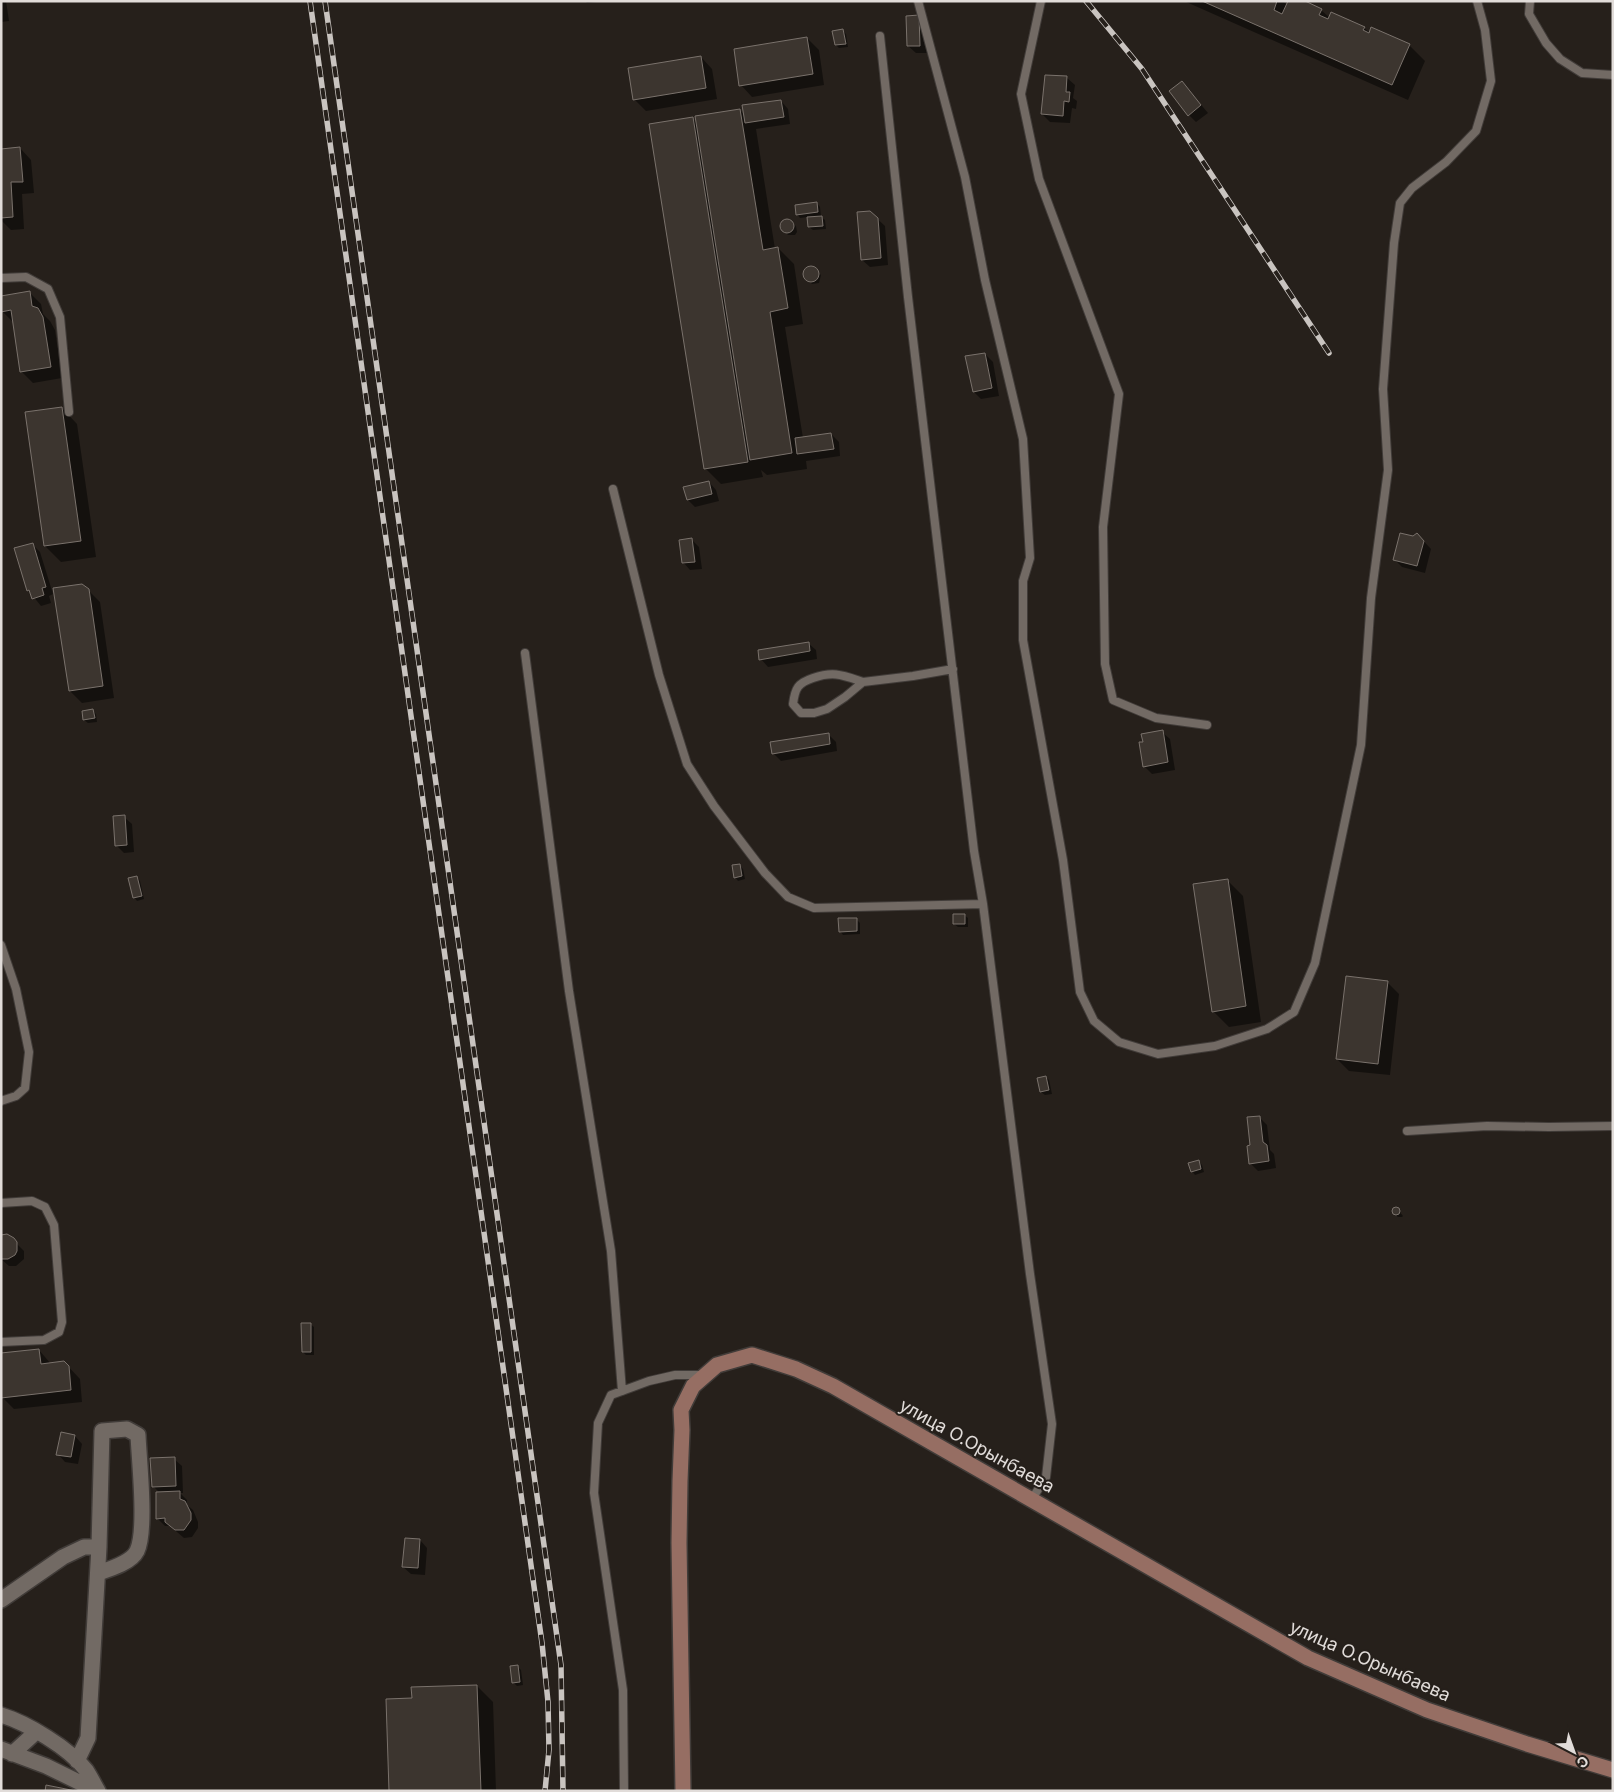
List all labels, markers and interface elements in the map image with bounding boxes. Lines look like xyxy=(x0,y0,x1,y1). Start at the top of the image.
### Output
street label: улица О.Орынбаева xyxy=(896,1394,1058,1497)
street label: улица О.Орынбаева xyxy=(1287,1616,1454,1705)
north arrow xyxy=(1549,1727,1599,1777)
text: С xyxy=(1573,1752,1592,1772)

